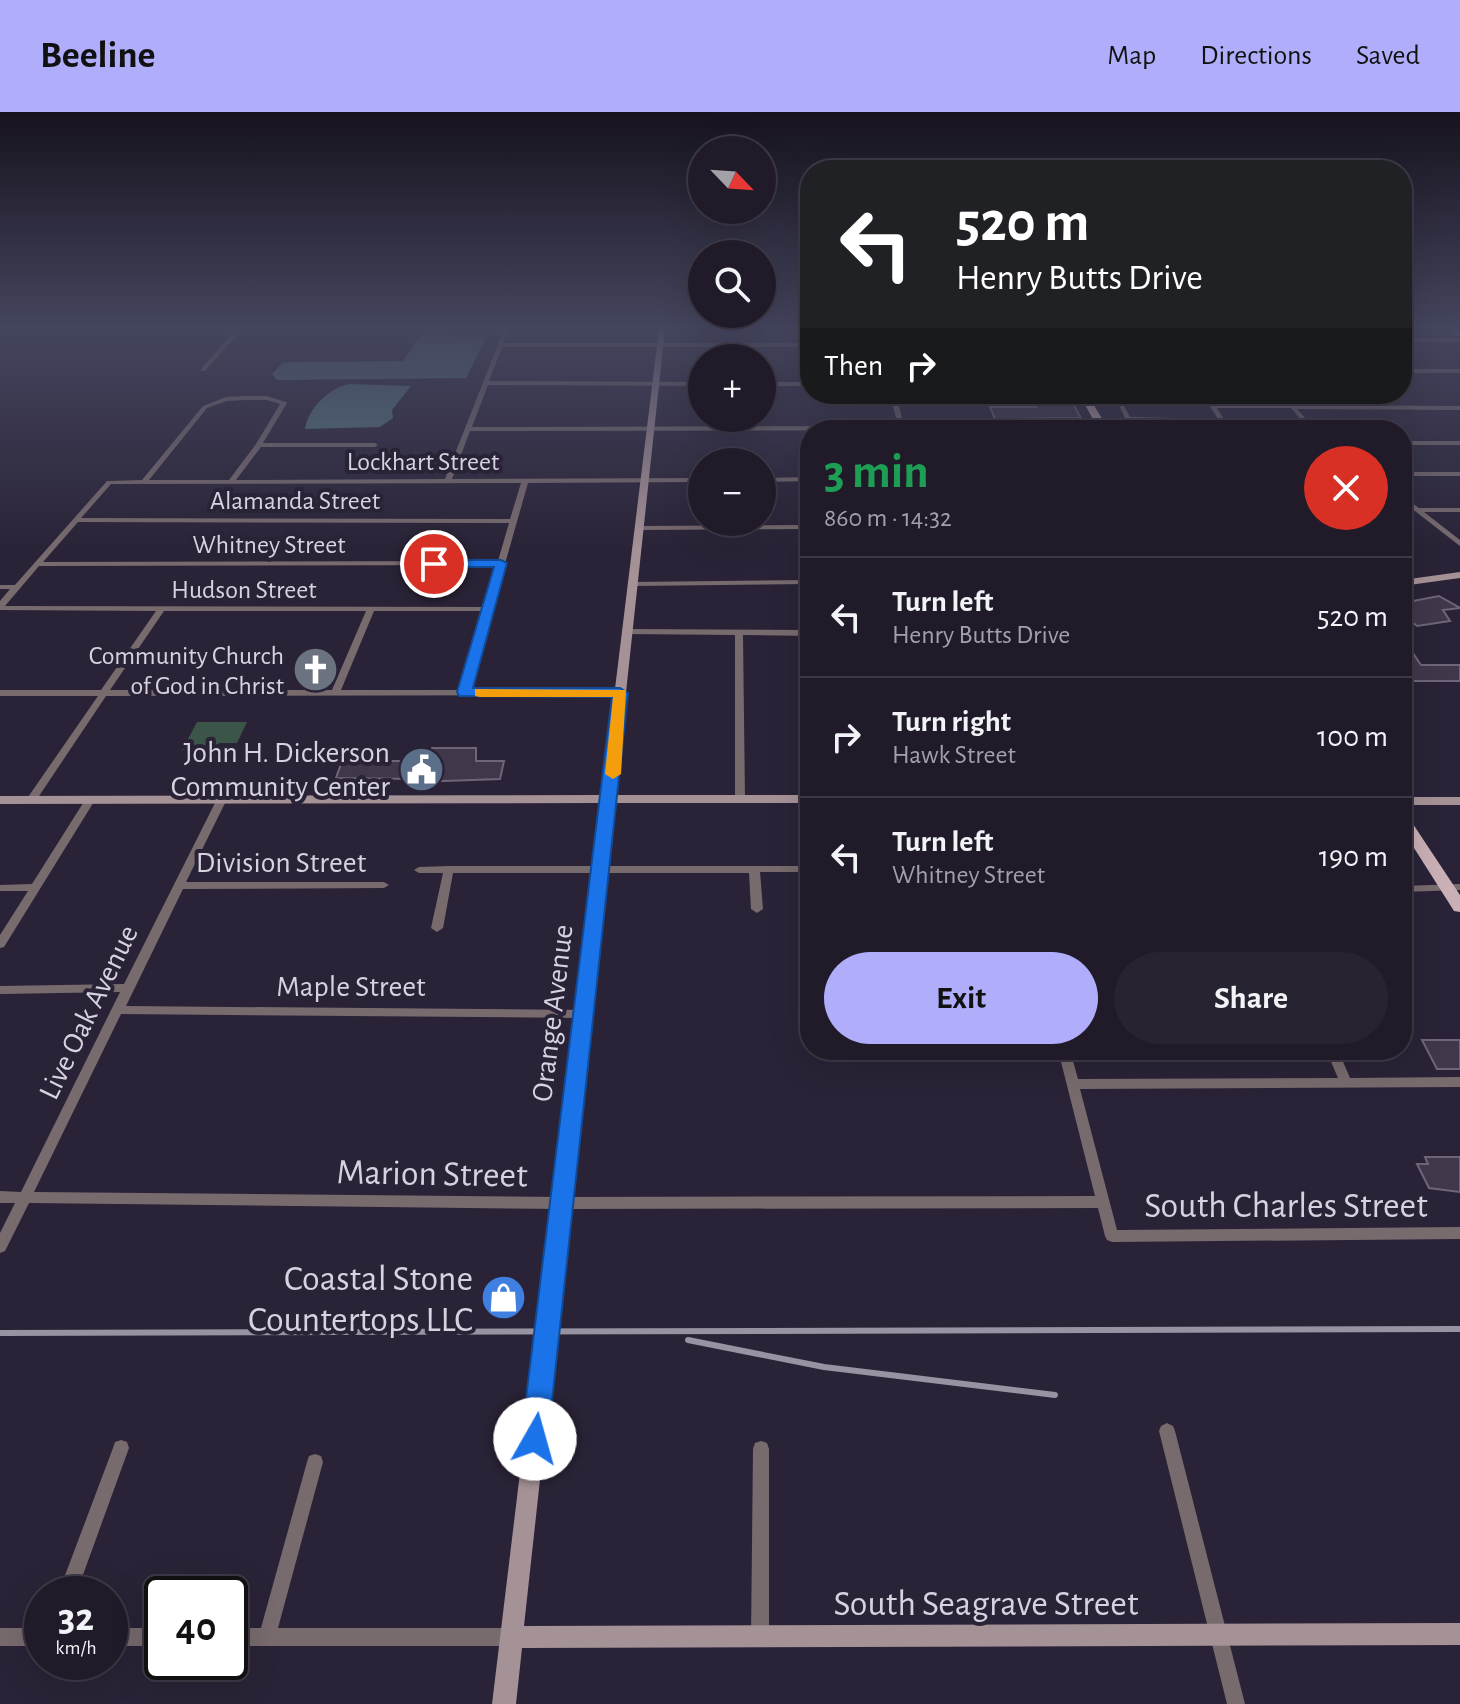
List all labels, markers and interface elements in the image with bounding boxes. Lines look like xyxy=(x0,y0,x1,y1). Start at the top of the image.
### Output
text: Beeline xyxy=(40,37,155,75)
text: Map xyxy=(1107,42,1156,70)
text: Directions xyxy=(1200,42,1312,70)
text: Saved xyxy=(1356,42,1420,70)
north arrow xyxy=(688,136,776,224)
map controls xyxy=(688,136,776,536)
icon: left xyxy=(824,192,928,296)
text: 520 m xyxy=(956,195,1089,251)
button: search xyxy=(688,240,776,328)
text: Henry Butts Drive xyxy=(956,260,1203,296)
button: + xyxy=(688,344,776,432)
icon: right xyxy=(899,344,943,388)
text: Then xyxy=(824,351,883,381)
button: close xyxy=(1304,446,1388,530)
button: − xyxy=(688,448,776,536)
street label: Lockhart Street xyxy=(347,449,499,475)
text: 3 min xyxy=(824,449,929,497)
street label: Alamanda Street xyxy=(210,488,380,514)
text: 860 m · 14:32 xyxy=(824,505,952,531)
pin xyxy=(400,530,468,598)
street label: Whitney Street xyxy=(192,532,346,558)
icon: arrive xyxy=(412,542,456,586)
street label: Hudson Street xyxy=(171,577,317,603)
text: Turn left xyxy=(892,587,993,617)
icon: left xyxy=(824,595,868,639)
text: 520 m xyxy=(1317,602,1388,632)
text: Henry Butts Drive xyxy=(892,622,1070,648)
place label: Community Church of God in Christ xyxy=(89,643,284,699)
church icon: Community Church of God in Christ xyxy=(291,646,339,694)
text: Turn right xyxy=(892,707,1011,737)
icon: right xyxy=(824,715,868,759)
text: 100 m xyxy=(1317,722,1388,752)
place label: John H. Dickerson Community Center xyxy=(171,738,390,802)
text: Hawk Street xyxy=(892,742,1016,768)
public building icon: John H. Dickerson Community Center xyxy=(397,745,445,793)
text: Turn left xyxy=(892,827,993,857)
icon: left xyxy=(824,835,868,879)
text: 190 m xyxy=(1319,842,1388,872)
street label: Division Street xyxy=(196,848,367,878)
text: Whitney Street xyxy=(892,862,1045,888)
street label: Live Oak Avenue xyxy=(34,921,144,1104)
street label: Orange Avenue xyxy=(527,923,579,1103)
button: Exit xyxy=(824,952,1098,1044)
button: Share xyxy=(1114,952,1388,1044)
street label: Maple Street xyxy=(276,972,426,1002)
street label: Marion Street xyxy=(336,1154,528,1194)
street label: South Charles Street xyxy=(1144,1188,1428,1224)
place label: Coastal Stone Countertops LLC xyxy=(248,1261,473,1338)
shop icon: Coastal Stone Countertops LLC xyxy=(480,1274,528,1322)
position arrow xyxy=(493,1397,577,1481)
speed limit sign: 40 xyxy=(144,1576,248,1680)
street label: South Seagrave Street xyxy=(834,1586,1139,1622)
text: 32 xyxy=(58,1598,94,1638)
text: km/h xyxy=(55,1638,97,1658)

